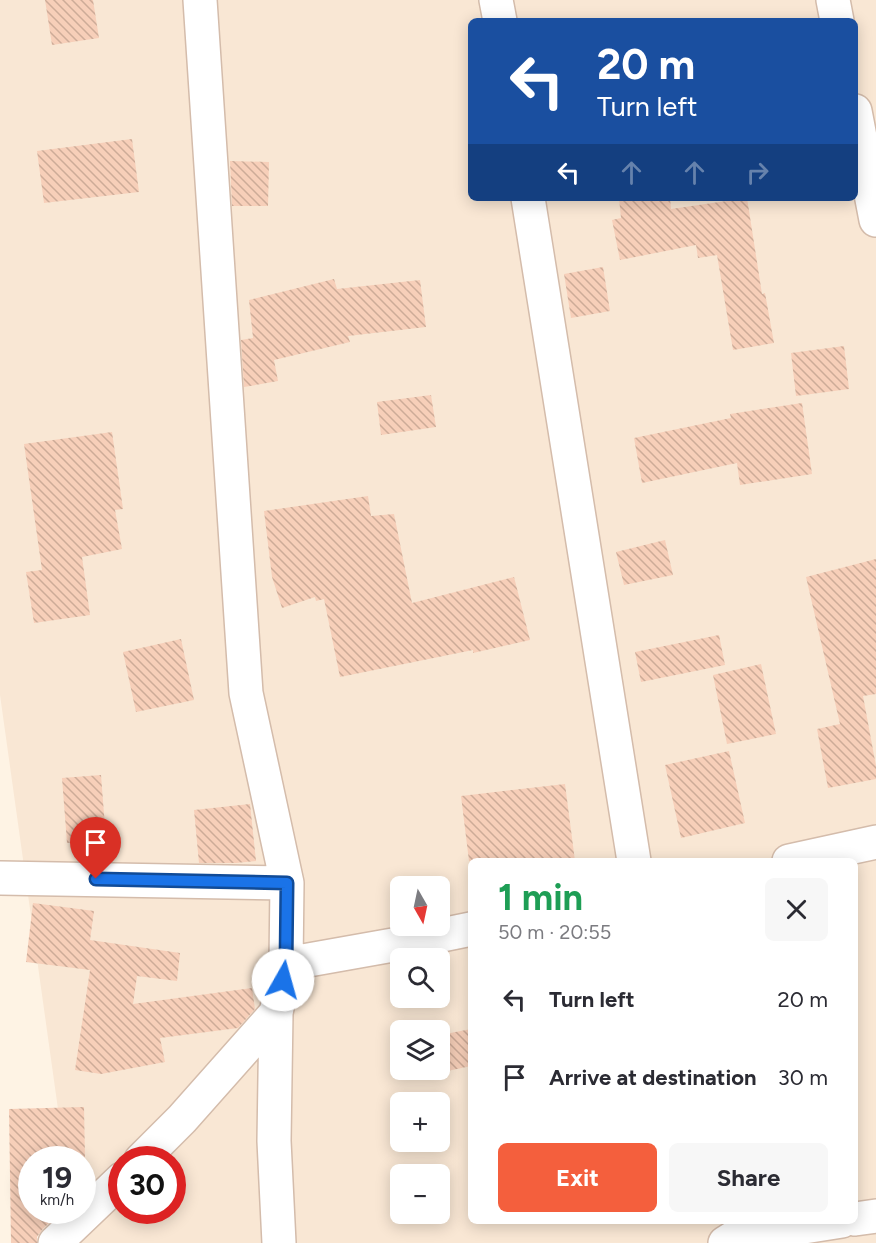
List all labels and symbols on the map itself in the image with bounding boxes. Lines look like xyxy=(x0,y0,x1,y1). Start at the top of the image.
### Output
pin xyxy=(70,817,121,879)
north arrow xyxy=(390,876,450,936)
position arrow xyxy=(251,948,315,1012)
speed limit sign: 30 xyxy=(108,1146,186,1224)

